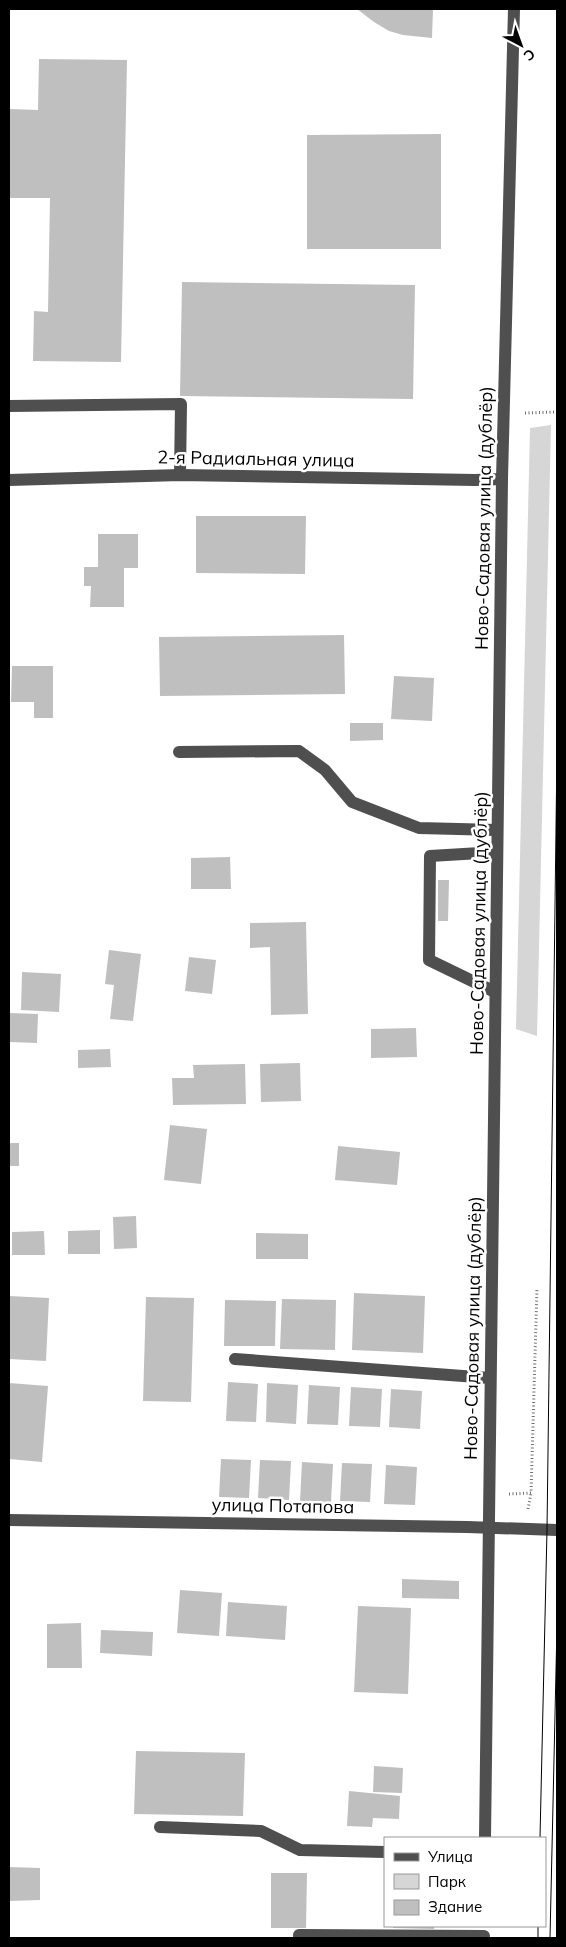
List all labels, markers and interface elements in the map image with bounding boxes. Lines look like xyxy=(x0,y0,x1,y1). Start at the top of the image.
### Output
north arrow xyxy=(496,20,546,70)
text: С xyxy=(520,45,539,65)
street label: Ново-Садовая улица (дублёр) xyxy=(470,386,497,650)
street label: 2-я Радиальная улица xyxy=(157,445,355,472)
street label: Ново-Садовая улица (дублёр) xyxy=(465,791,492,1055)
street label: Ново-Садовая улица (дублёр) xyxy=(459,1196,486,1460)
street label: улица Потапова xyxy=(211,1493,355,1518)
legend xyxy=(384,1837,546,1927)
text: Улица xyxy=(427,1847,473,1866)
text: Парк xyxy=(428,1872,467,1891)
text: Здание xyxy=(428,1897,482,1916)

